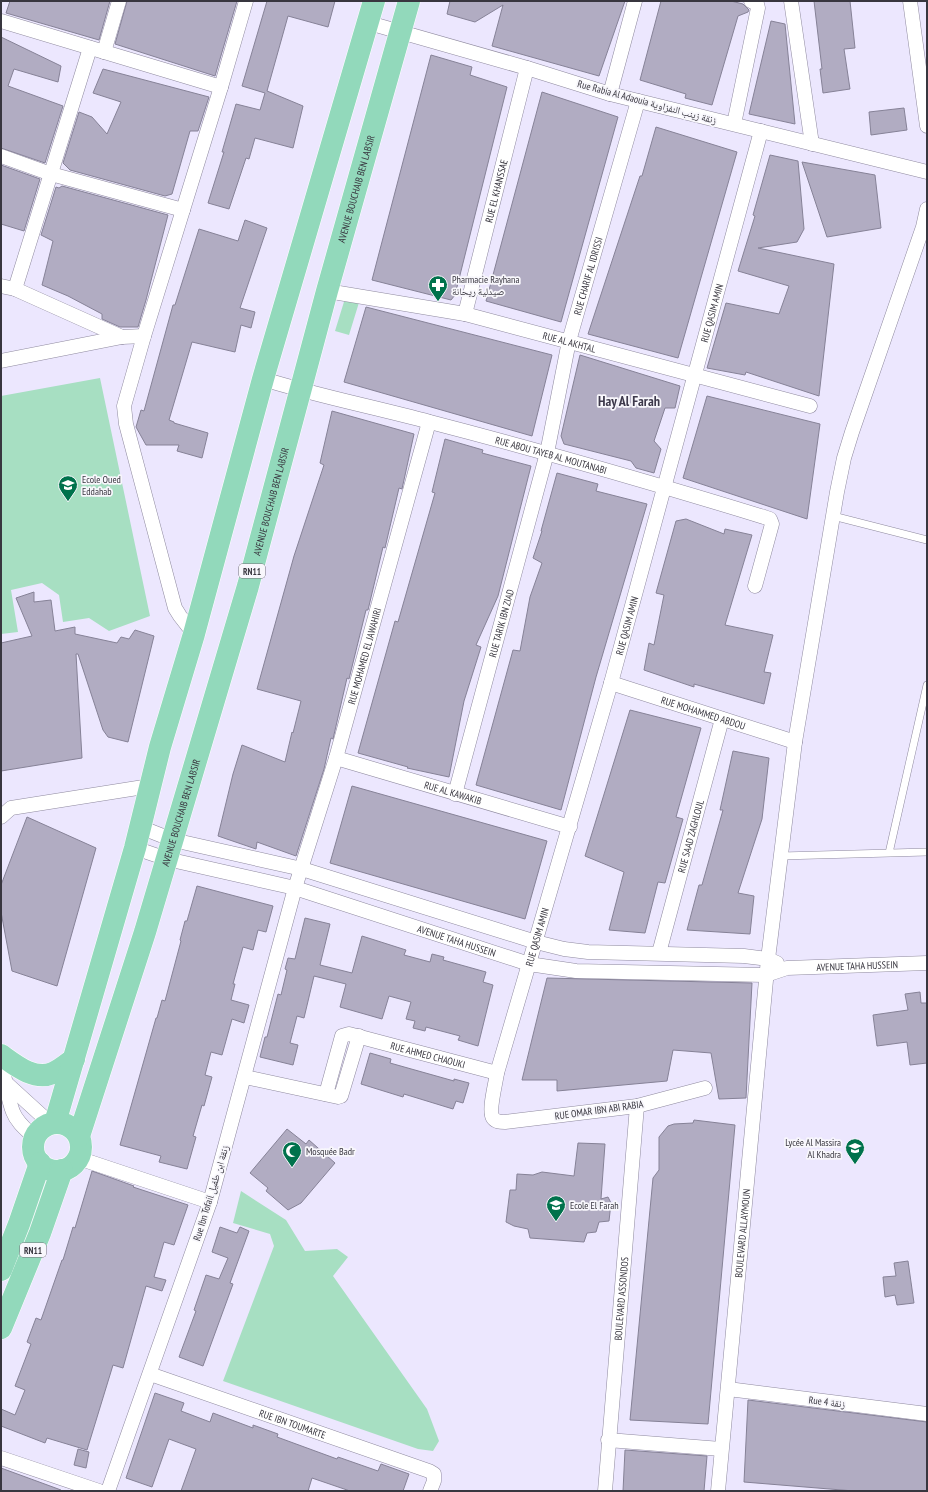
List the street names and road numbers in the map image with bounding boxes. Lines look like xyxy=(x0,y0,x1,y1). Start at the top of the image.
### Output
street label: Rue Rabia Al Adaouia زنقة زينب النفزاوية xyxy=(576,77,718,127)
street label: AVENUE BOUCHAIB BEN LABSIR xyxy=(334,133,377,244)
street label: RUE EL KHANSSAE xyxy=(482,158,510,224)
street label: RUE CHARIF AL IDRISSI xyxy=(570,235,605,317)
street label: RUE QASIM AMIN xyxy=(697,282,726,344)
street label: RUE AL AKHTAL xyxy=(541,329,598,355)
street label: RUE ABOU TAYEB AL MOUTANABI xyxy=(494,433,609,477)
street label: AVENUE BOUCHAIB BEN LABSIR xyxy=(250,446,291,557)
road number: RN11 xyxy=(239,564,265,578)
street label: RUE TARIK IBN ZIAD xyxy=(486,588,516,659)
street label: RUE QASIM AMIN xyxy=(612,595,641,656)
street label: RUE MOHAMED EL JAWAHIRI xyxy=(345,606,384,706)
street label: RUE MOHAMMED ABDOU xyxy=(659,693,747,732)
street label: AVENUE BOUCHAIB BEN LABSIR xyxy=(158,757,203,868)
street label: RUE AL KAWAKIB xyxy=(423,778,484,807)
street label: RUE SAAD ZAGHLOUL xyxy=(674,797,707,874)
street label: RUE QASIM AMIN xyxy=(522,906,551,968)
street label: AVENUE TAHA HUSSEIN xyxy=(416,922,498,959)
street label: AVENUE TAHA HUSSEIN xyxy=(816,958,898,973)
street label: RUE AHMED CHAOUKI xyxy=(389,1039,467,1071)
street label: RUE OMAR IBN ABI RABIA xyxy=(554,1097,644,1123)
street label: Rue Ibn Tofail زنقة ابن طفيل xyxy=(190,1143,232,1242)
street label: BOULEVARD ALLAYMOUN xyxy=(732,1188,753,1278)
road number: RN11 xyxy=(20,1243,46,1257)
street label: BOULEVARD ASSONDOS xyxy=(611,1256,631,1341)
street label: Rue 4 زنقة xyxy=(808,1393,846,1411)
street label: RUE IBN TOUMARTE xyxy=(258,1406,328,1441)

